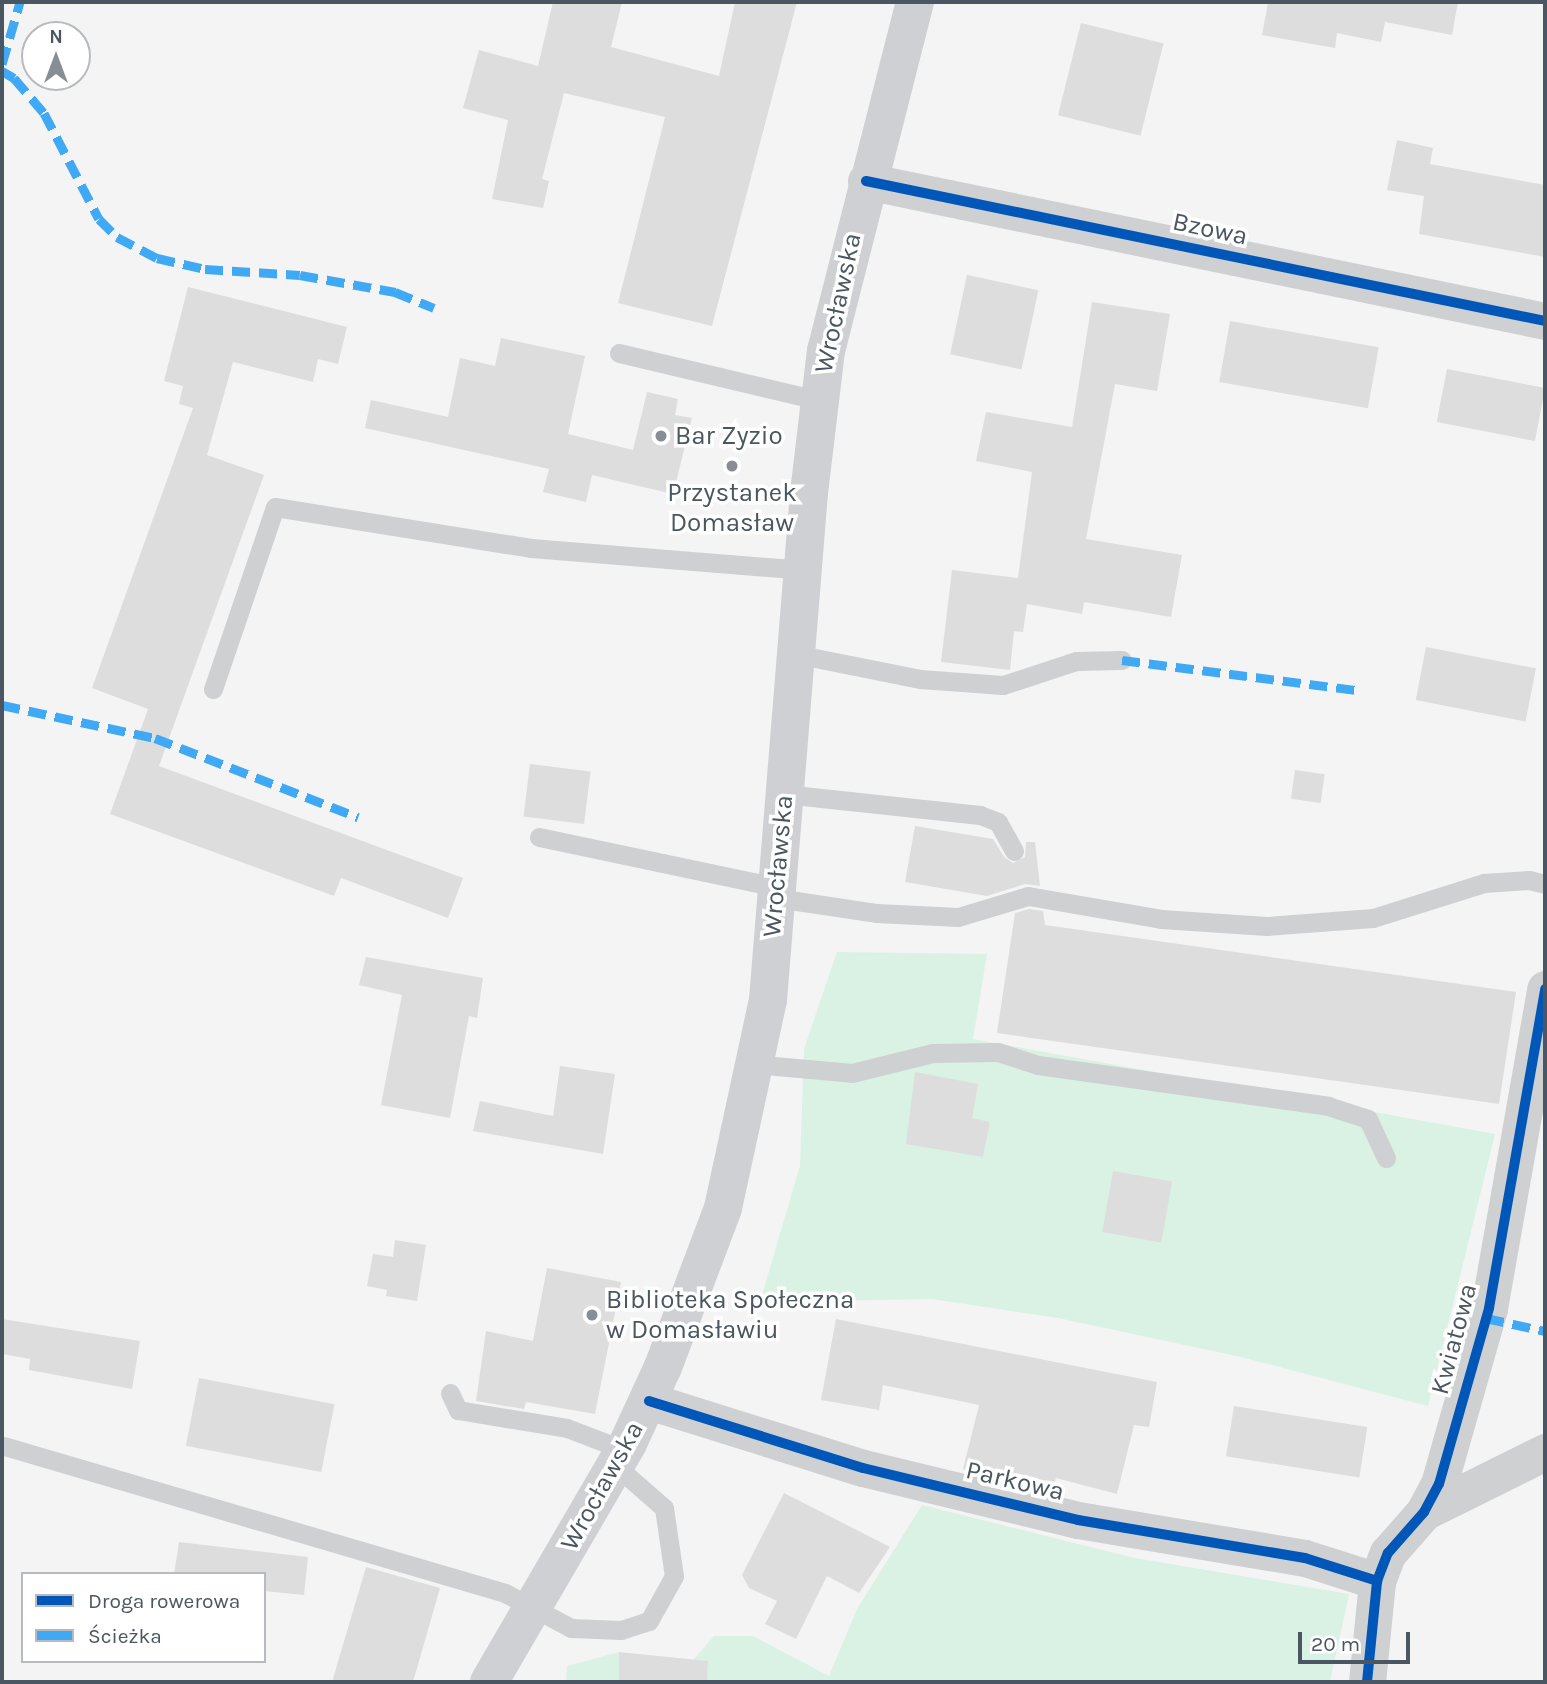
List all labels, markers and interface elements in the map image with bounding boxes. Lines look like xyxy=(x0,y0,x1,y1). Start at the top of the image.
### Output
north arrow xyxy=(21,21,91,91)
text: N xyxy=(49,26,63,48)
street label: Bzowa xyxy=(1170,206,1250,252)
street label: Wrocławska xyxy=(808,230,868,376)
place label: Bar Zyzio xyxy=(675,420,783,452)
marker: Bar Zyzio xyxy=(653,428,669,444)
marker: Przystanek Domasław xyxy=(724,458,740,474)
place label: Przystanek Domasław xyxy=(667,477,797,538)
street label: Wrocławska xyxy=(756,794,800,938)
street label: Kwiatowa xyxy=(1424,1280,1484,1398)
place label: Biblioteka Społeczna w Domasławiu xyxy=(606,1284,854,1346)
marker: Biblioteka Społeczna w Domasławiu xyxy=(584,1307,600,1323)
street label: Wrocławska xyxy=(554,1416,650,1556)
street label: Parkowa xyxy=(963,1455,1067,1507)
legend xyxy=(21,1572,266,1663)
text: Droga rowerowa xyxy=(88,1589,240,1613)
scale bar xyxy=(1302,1618,1414,1662)
text: Ścieżka xyxy=(88,1624,162,1648)
text: 20 m xyxy=(1311,1632,1360,1656)

